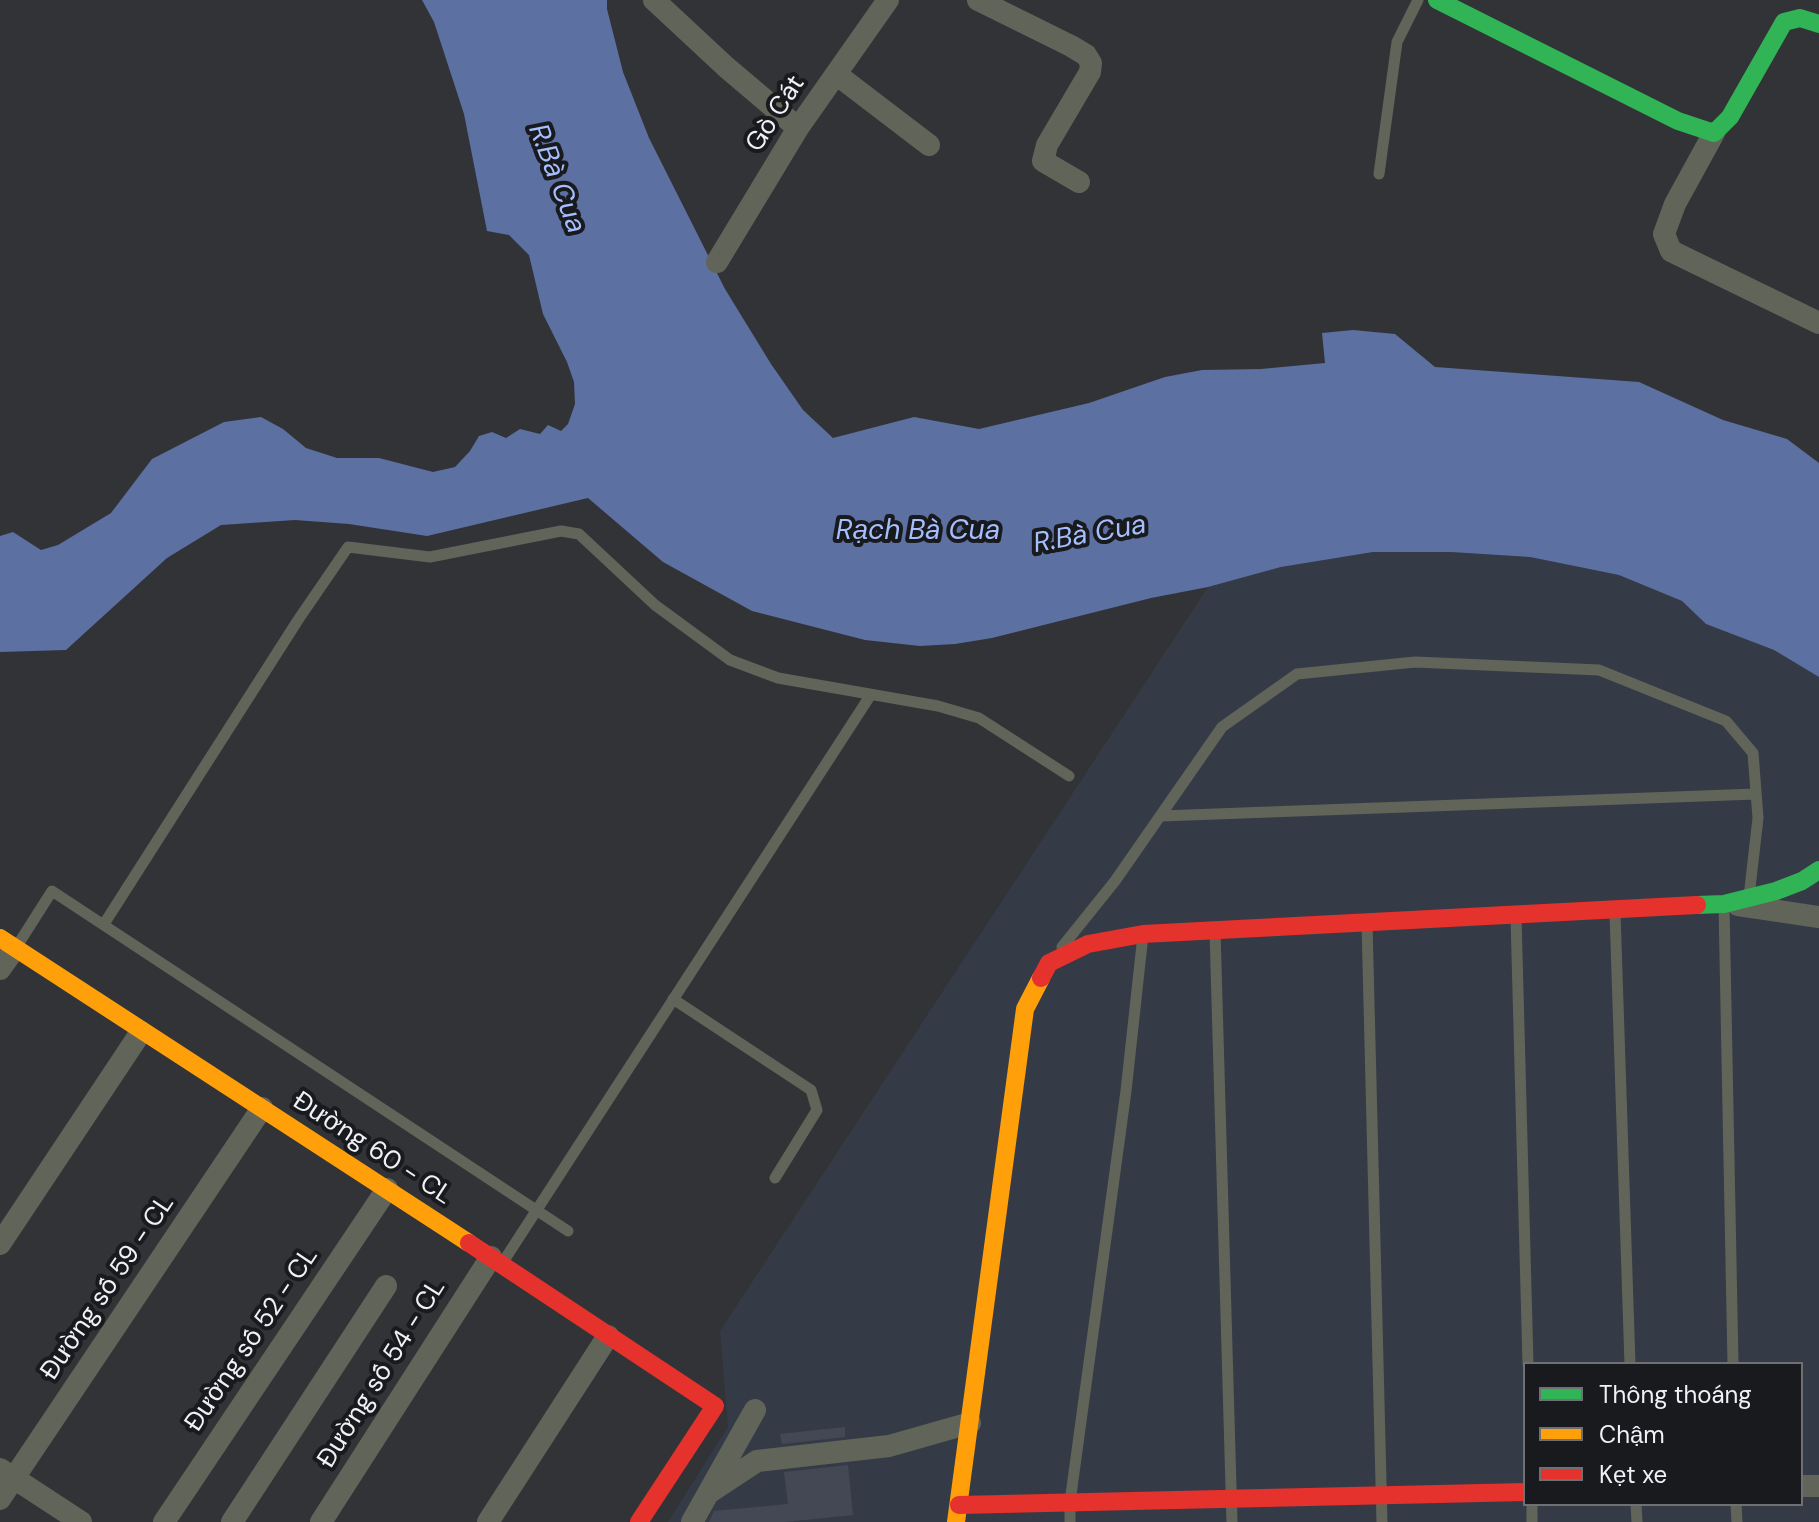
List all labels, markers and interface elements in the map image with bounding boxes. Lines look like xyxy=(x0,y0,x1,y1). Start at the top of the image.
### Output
street label: Gò Cát xyxy=(740,70,812,158)
water label: R.Bà Cua xyxy=(520,120,592,238)
water label: R.Bà Cua xyxy=(1031,509,1149,561)
water label: Rạch Bà Cua xyxy=(836,515,1000,549)
street label: Đường 60 - CL xyxy=(287,1086,457,1212)
street label: Đường số 59 - CL xyxy=(35,1190,181,1386)
street label: Đường số 52 - CL xyxy=(179,1242,325,1438)
street label: Đường số 54 - CL xyxy=(311,1274,453,1474)
legend xyxy=(1523,1362,1803,1506)
text: Thông thoáng xyxy=(1599,1379,1752,1410)
text: Chậm xyxy=(1599,1419,1665,1450)
text: Kẹt xe xyxy=(1599,1459,1667,1490)

